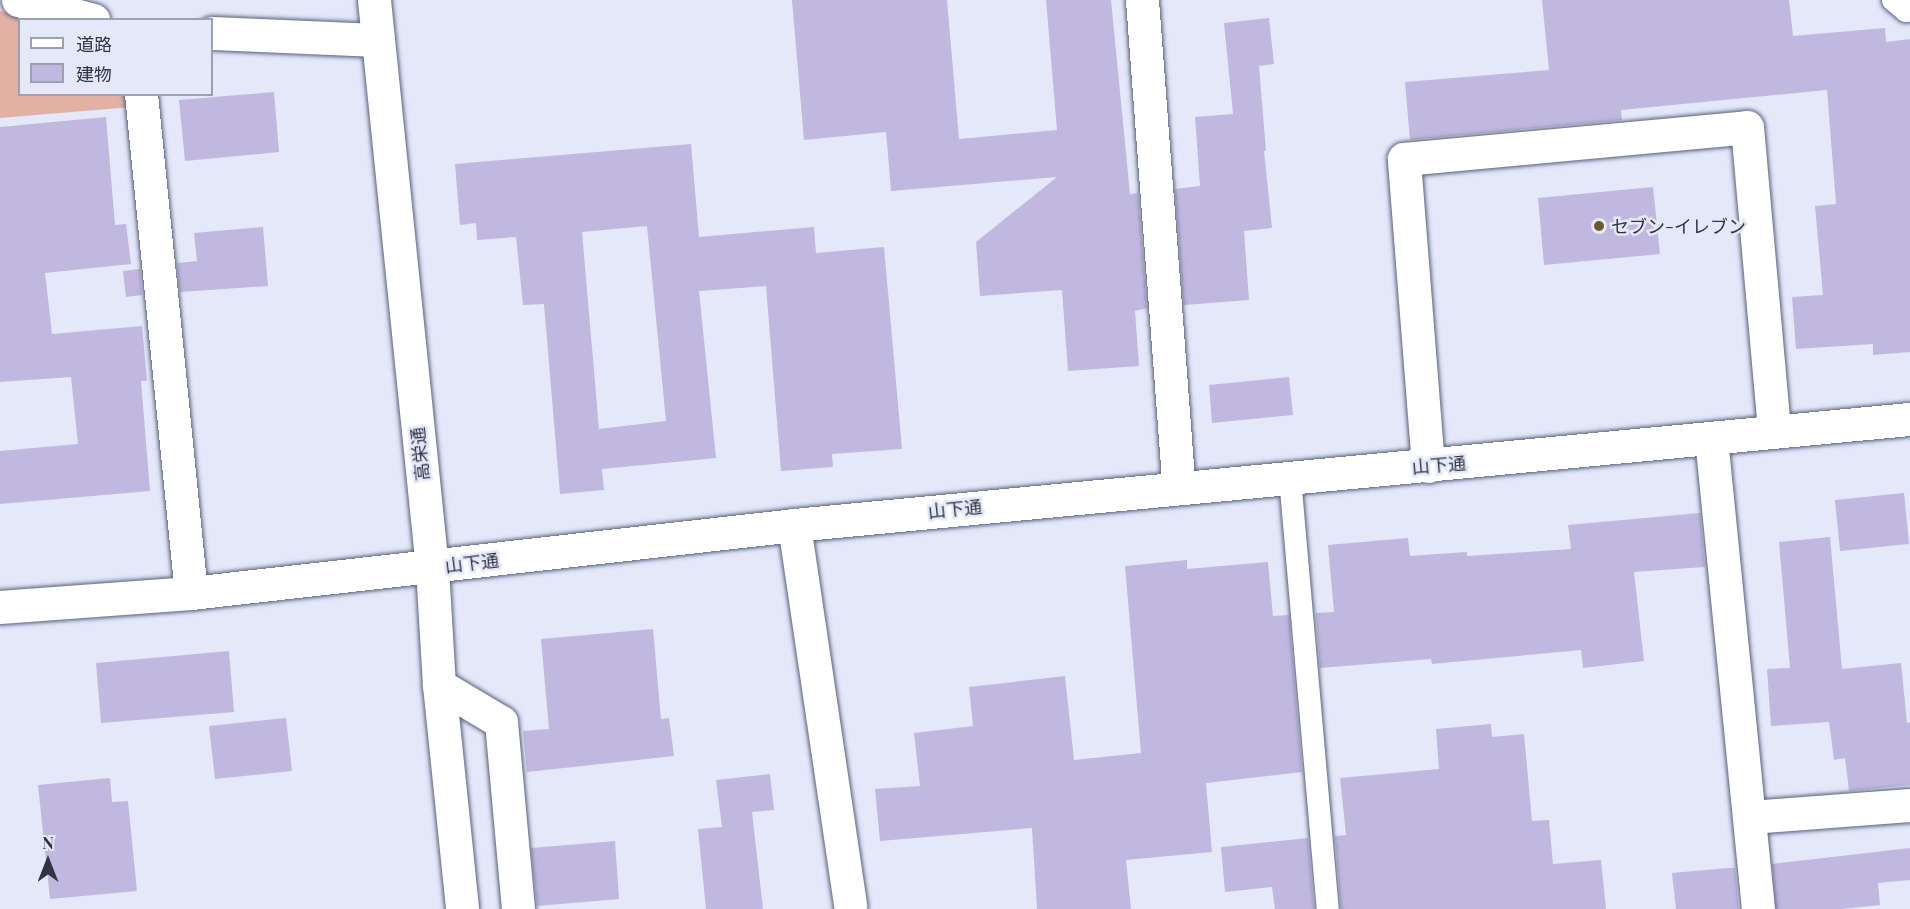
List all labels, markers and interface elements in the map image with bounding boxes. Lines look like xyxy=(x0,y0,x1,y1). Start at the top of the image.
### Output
legend xyxy=(18,18,213,96)
text: 道路 xyxy=(76,32,112,56)
text: 建物 xyxy=(76,62,112,86)
place label: セブン-イレブン xyxy=(1611,215,1746,237)
marker: セブン-イレブン xyxy=(1592,219,1606,233)
street label: 高栄通 xyxy=(406,426,434,482)
street label: 山下通 xyxy=(1411,452,1467,478)
street label: 山下通 xyxy=(927,495,983,523)
street label: 山下通 xyxy=(444,549,500,577)
north arrow xyxy=(18,831,78,891)
text: N xyxy=(42,832,54,853)

